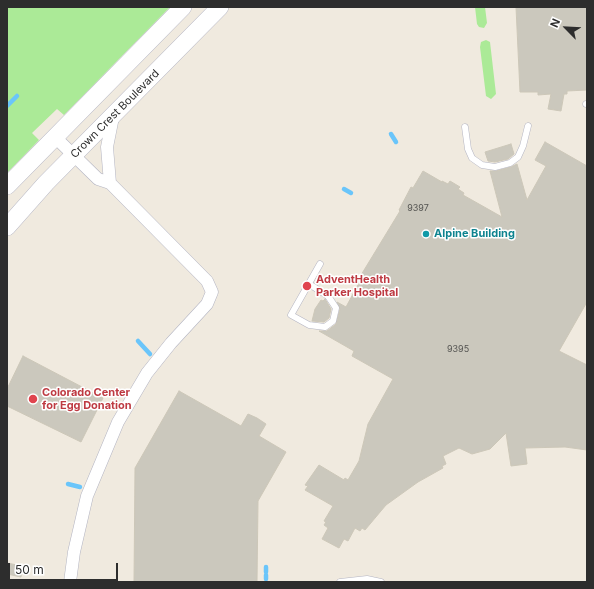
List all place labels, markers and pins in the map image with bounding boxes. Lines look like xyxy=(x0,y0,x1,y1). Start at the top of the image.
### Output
place label: Alpine Building xyxy=(434,227,515,241)
marker: Alpine Building xyxy=(421,229,431,239)
place label: AdventHealth Parker Hospital xyxy=(316,273,398,299)
marker: AdventHealth Parker Hospital xyxy=(301,280,313,292)
place label: Colorado Center for Egg Donation xyxy=(42,386,132,412)
marker: Colorado Center for Egg Donation xyxy=(27,393,39,405)

